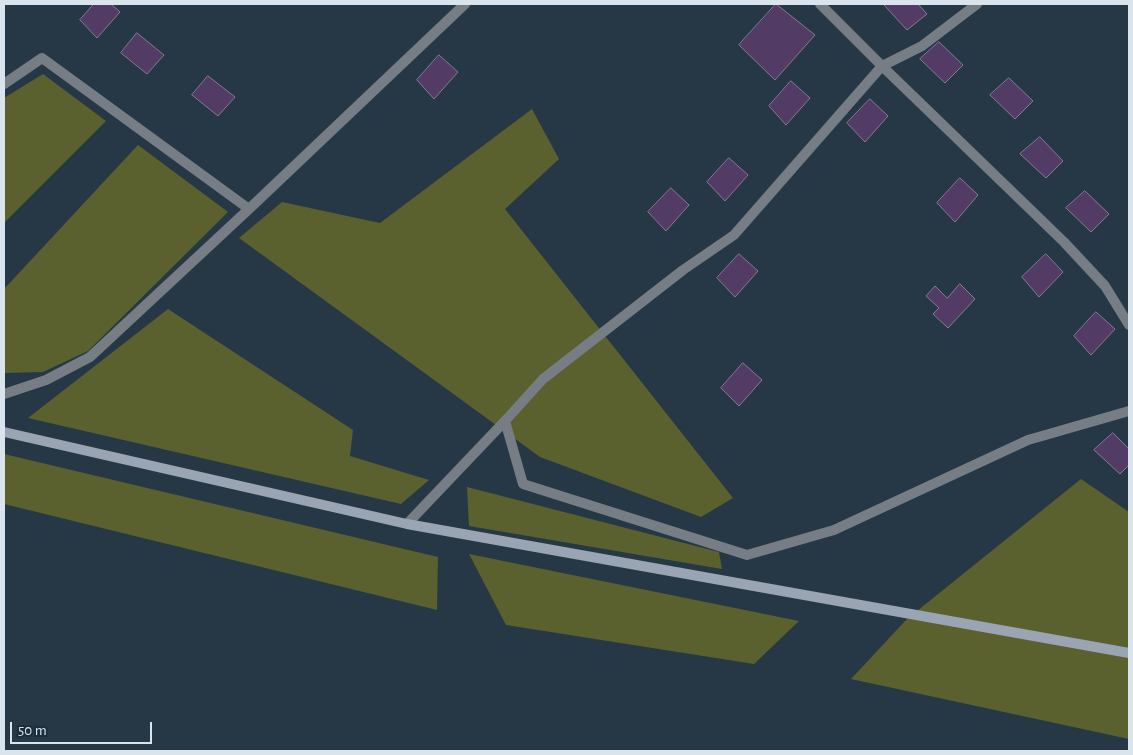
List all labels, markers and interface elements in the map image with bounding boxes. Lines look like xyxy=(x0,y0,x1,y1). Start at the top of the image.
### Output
scale bar xyxy=(12,712,155,744)
text: 50 m xyxy=(18,723,47,738)

